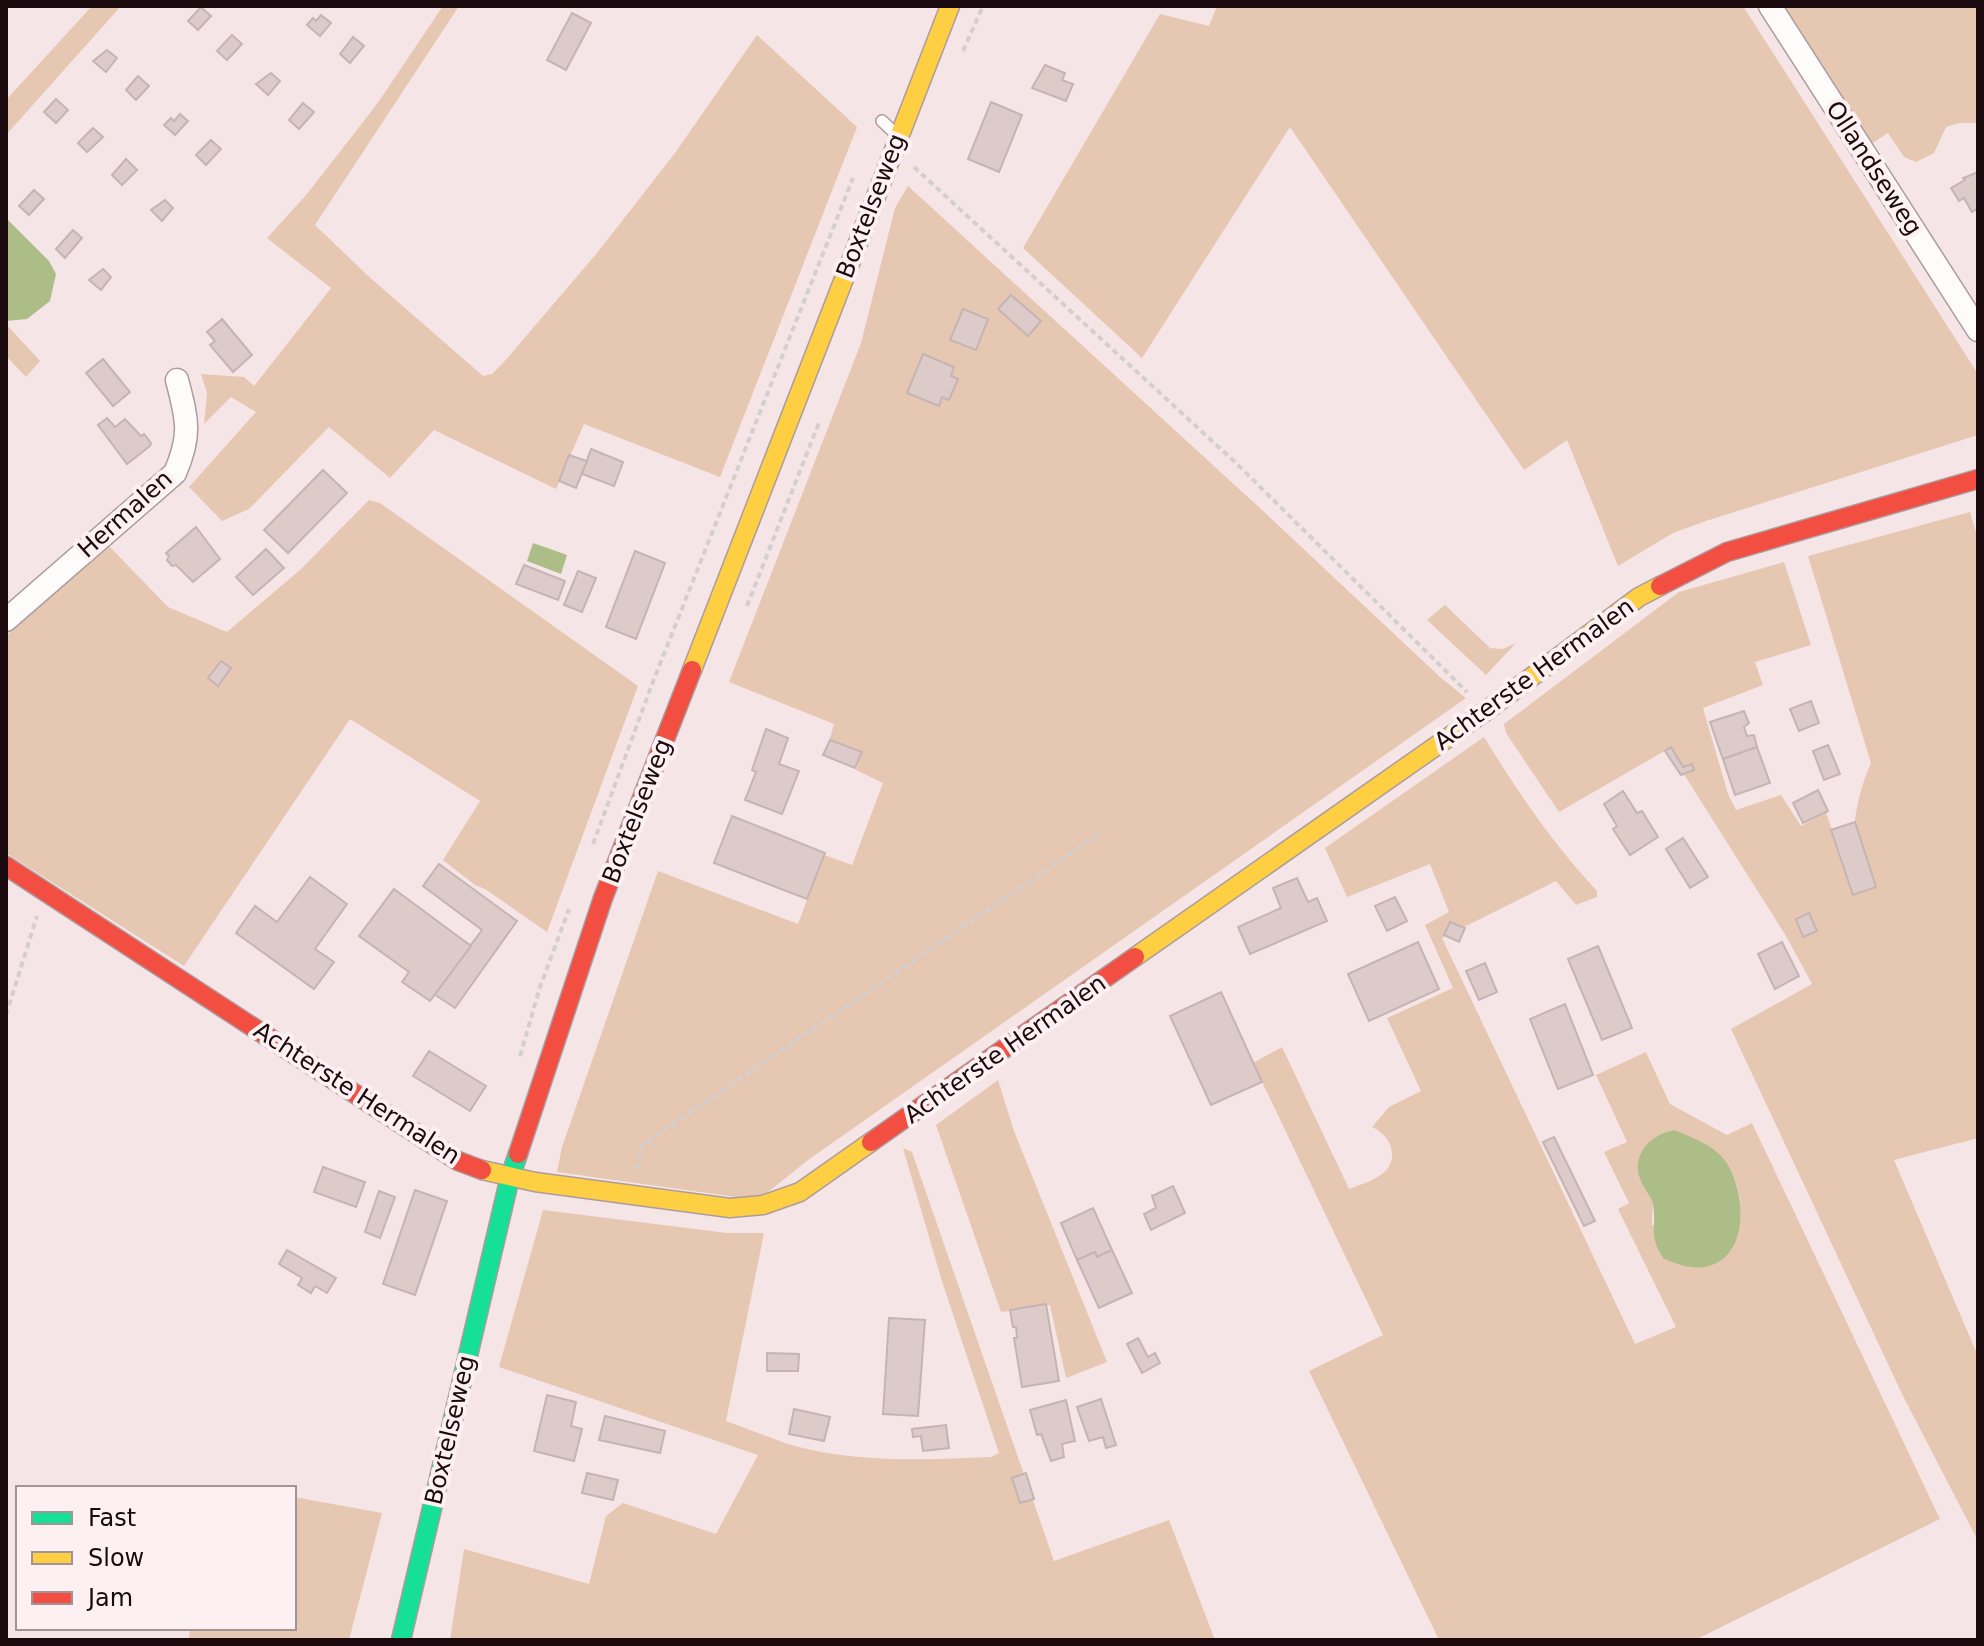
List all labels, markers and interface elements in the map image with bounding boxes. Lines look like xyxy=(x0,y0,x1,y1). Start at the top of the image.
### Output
street label: Ollandseweg xyxy=(1820,96,1928,240)
street label: Boxtelseweg xyxy=(831,130,911,282)
street label: Hermalen xyxy=(72,464,178,564)
street label: Achterste Hermalen xyxy=(1429,592,1639,756)
street label: Boxtelseweg xyxy=(597,735,677,887)
street label: Achterste Hermalen xyxy=(899,969,1111,1129)
street label: Achterste Hermalen xyxy=(249,1016,465,1170)
street label: Boxtelseweg xyxy=(419,1353,481,1507)
legend xyxy=(16,1486,296,1630)
text: Fast xyxy=(88,1504,136,1532)
text: Slow xyxy=(88,1544,144,1572)
text: Jam xyxy=(86,1584,133,1612)

